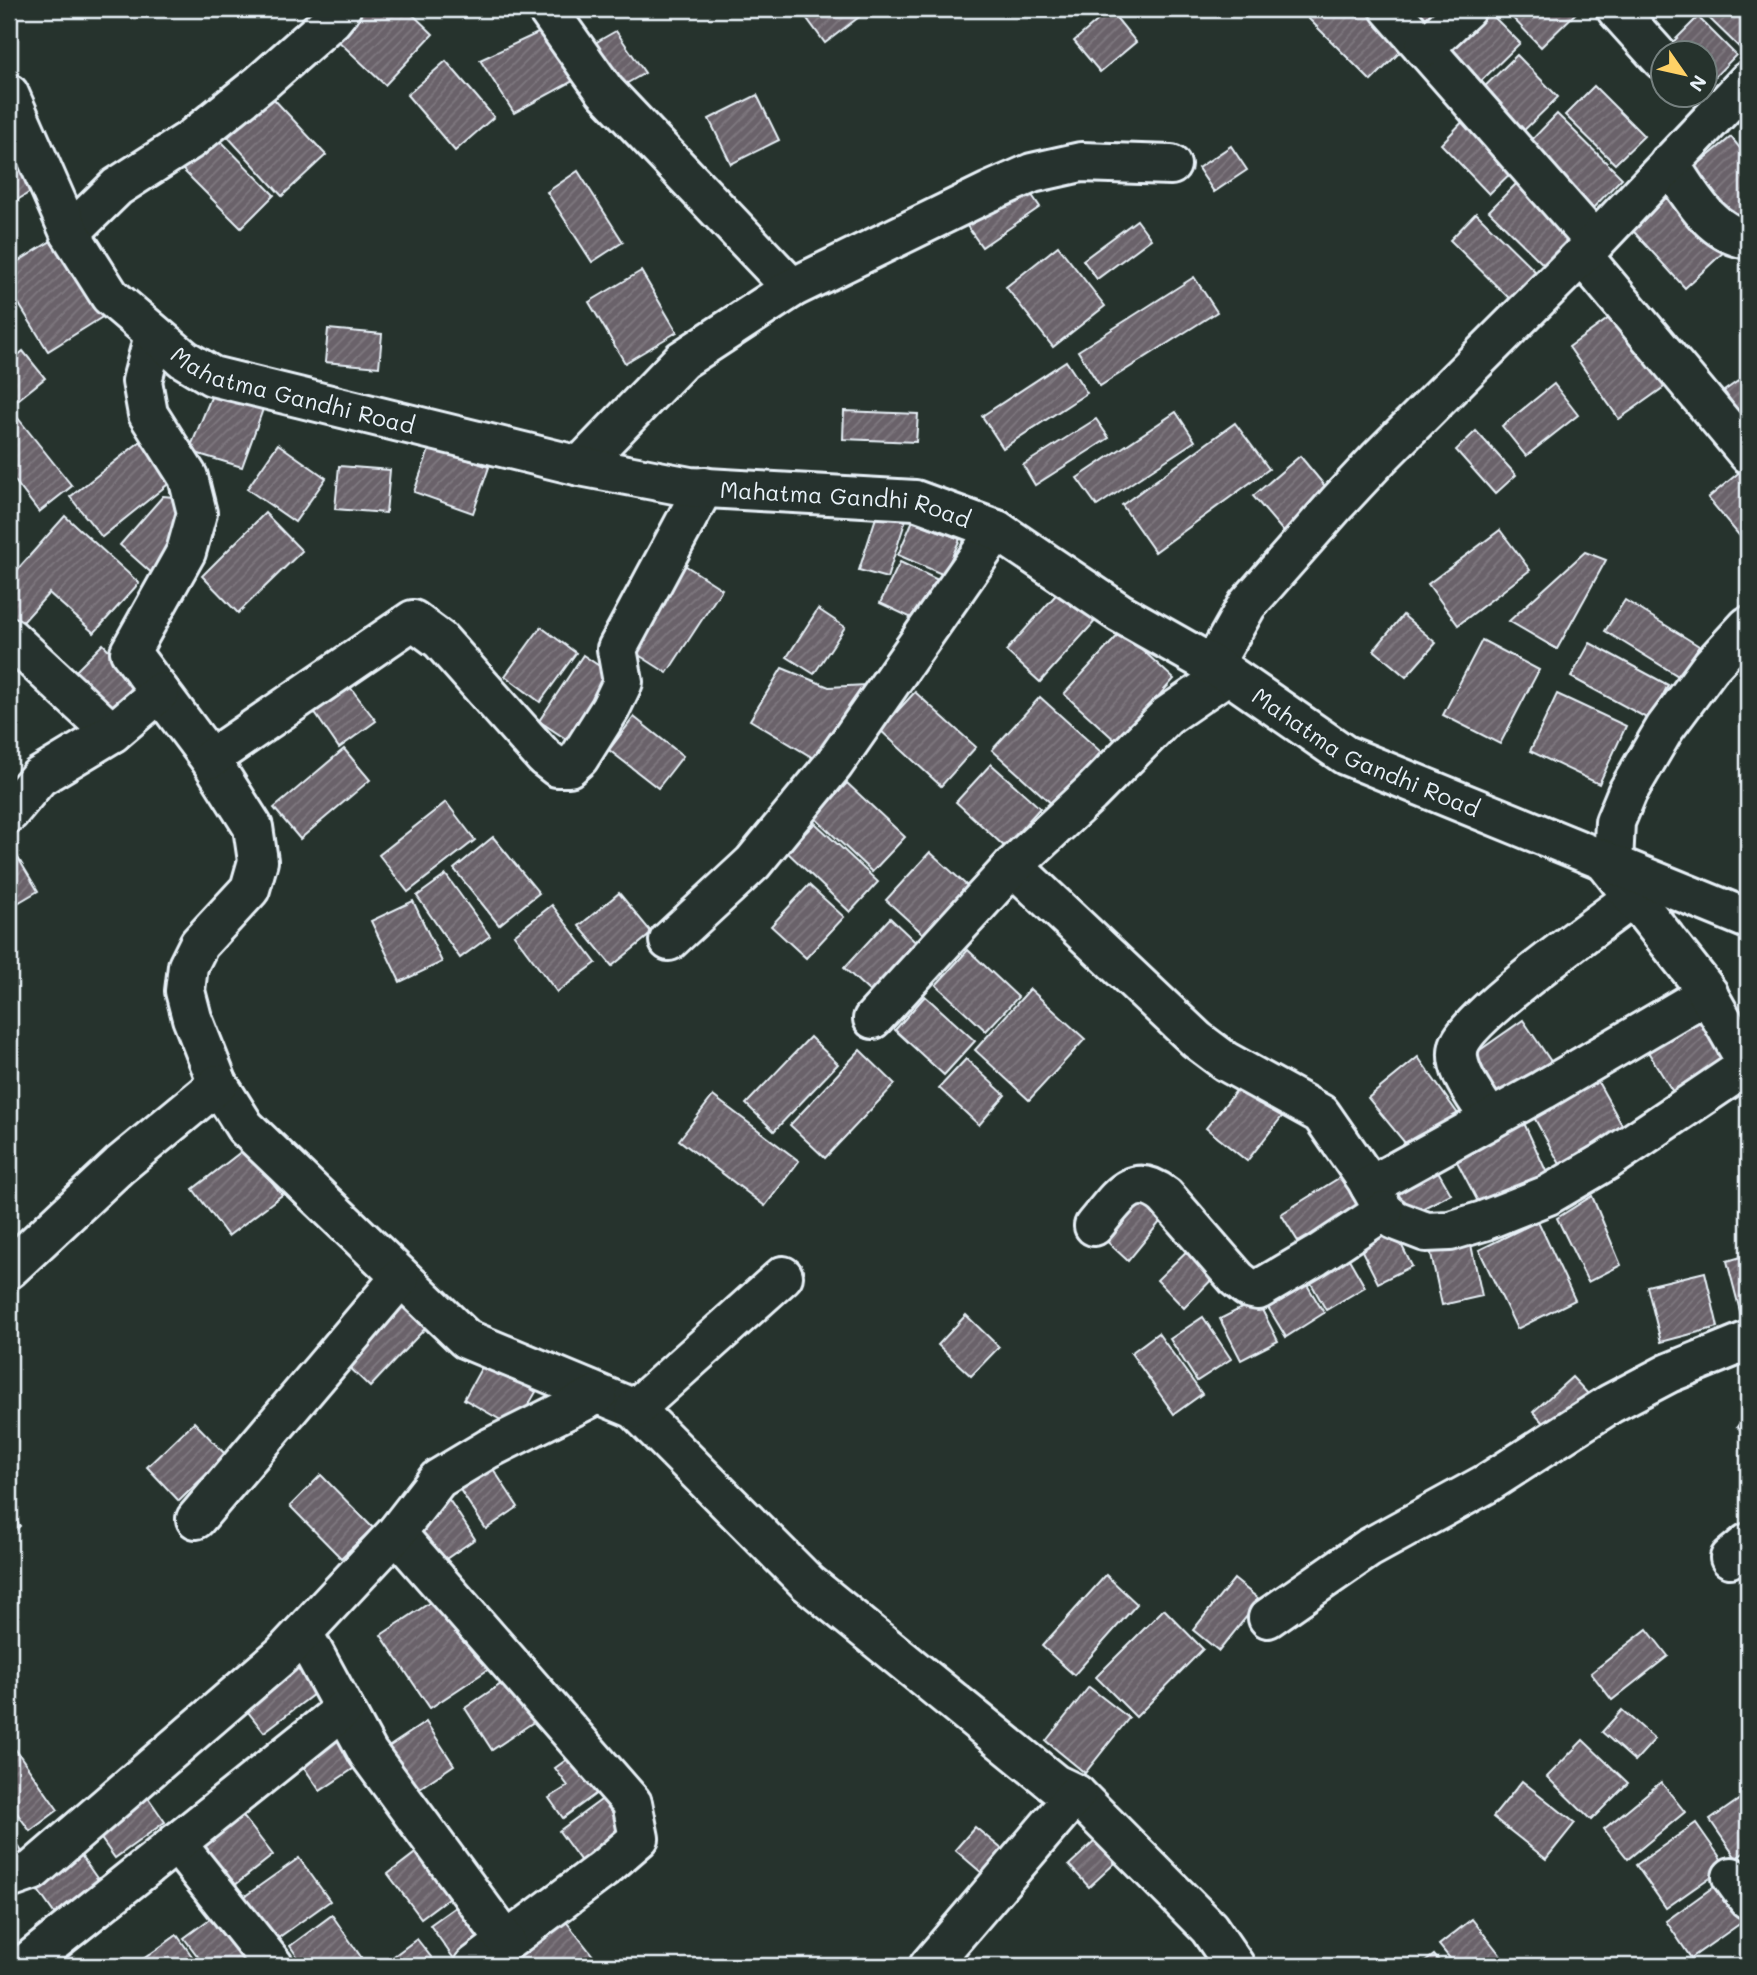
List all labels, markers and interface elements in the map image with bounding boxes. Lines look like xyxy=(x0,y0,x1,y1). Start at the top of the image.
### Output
north arrow xyxy=(1648,38,1718,108)
text: N xyxy=(1684,71,1713,97)
street label: Mahatma Gandhi Road xyxy=(165,340,418,440)
street label: Mahatma Gandhi Road xyxy=(719,474,975,534)
street label: Mahatma Gandhi Road xyxy=(1246,680,1484,823)

